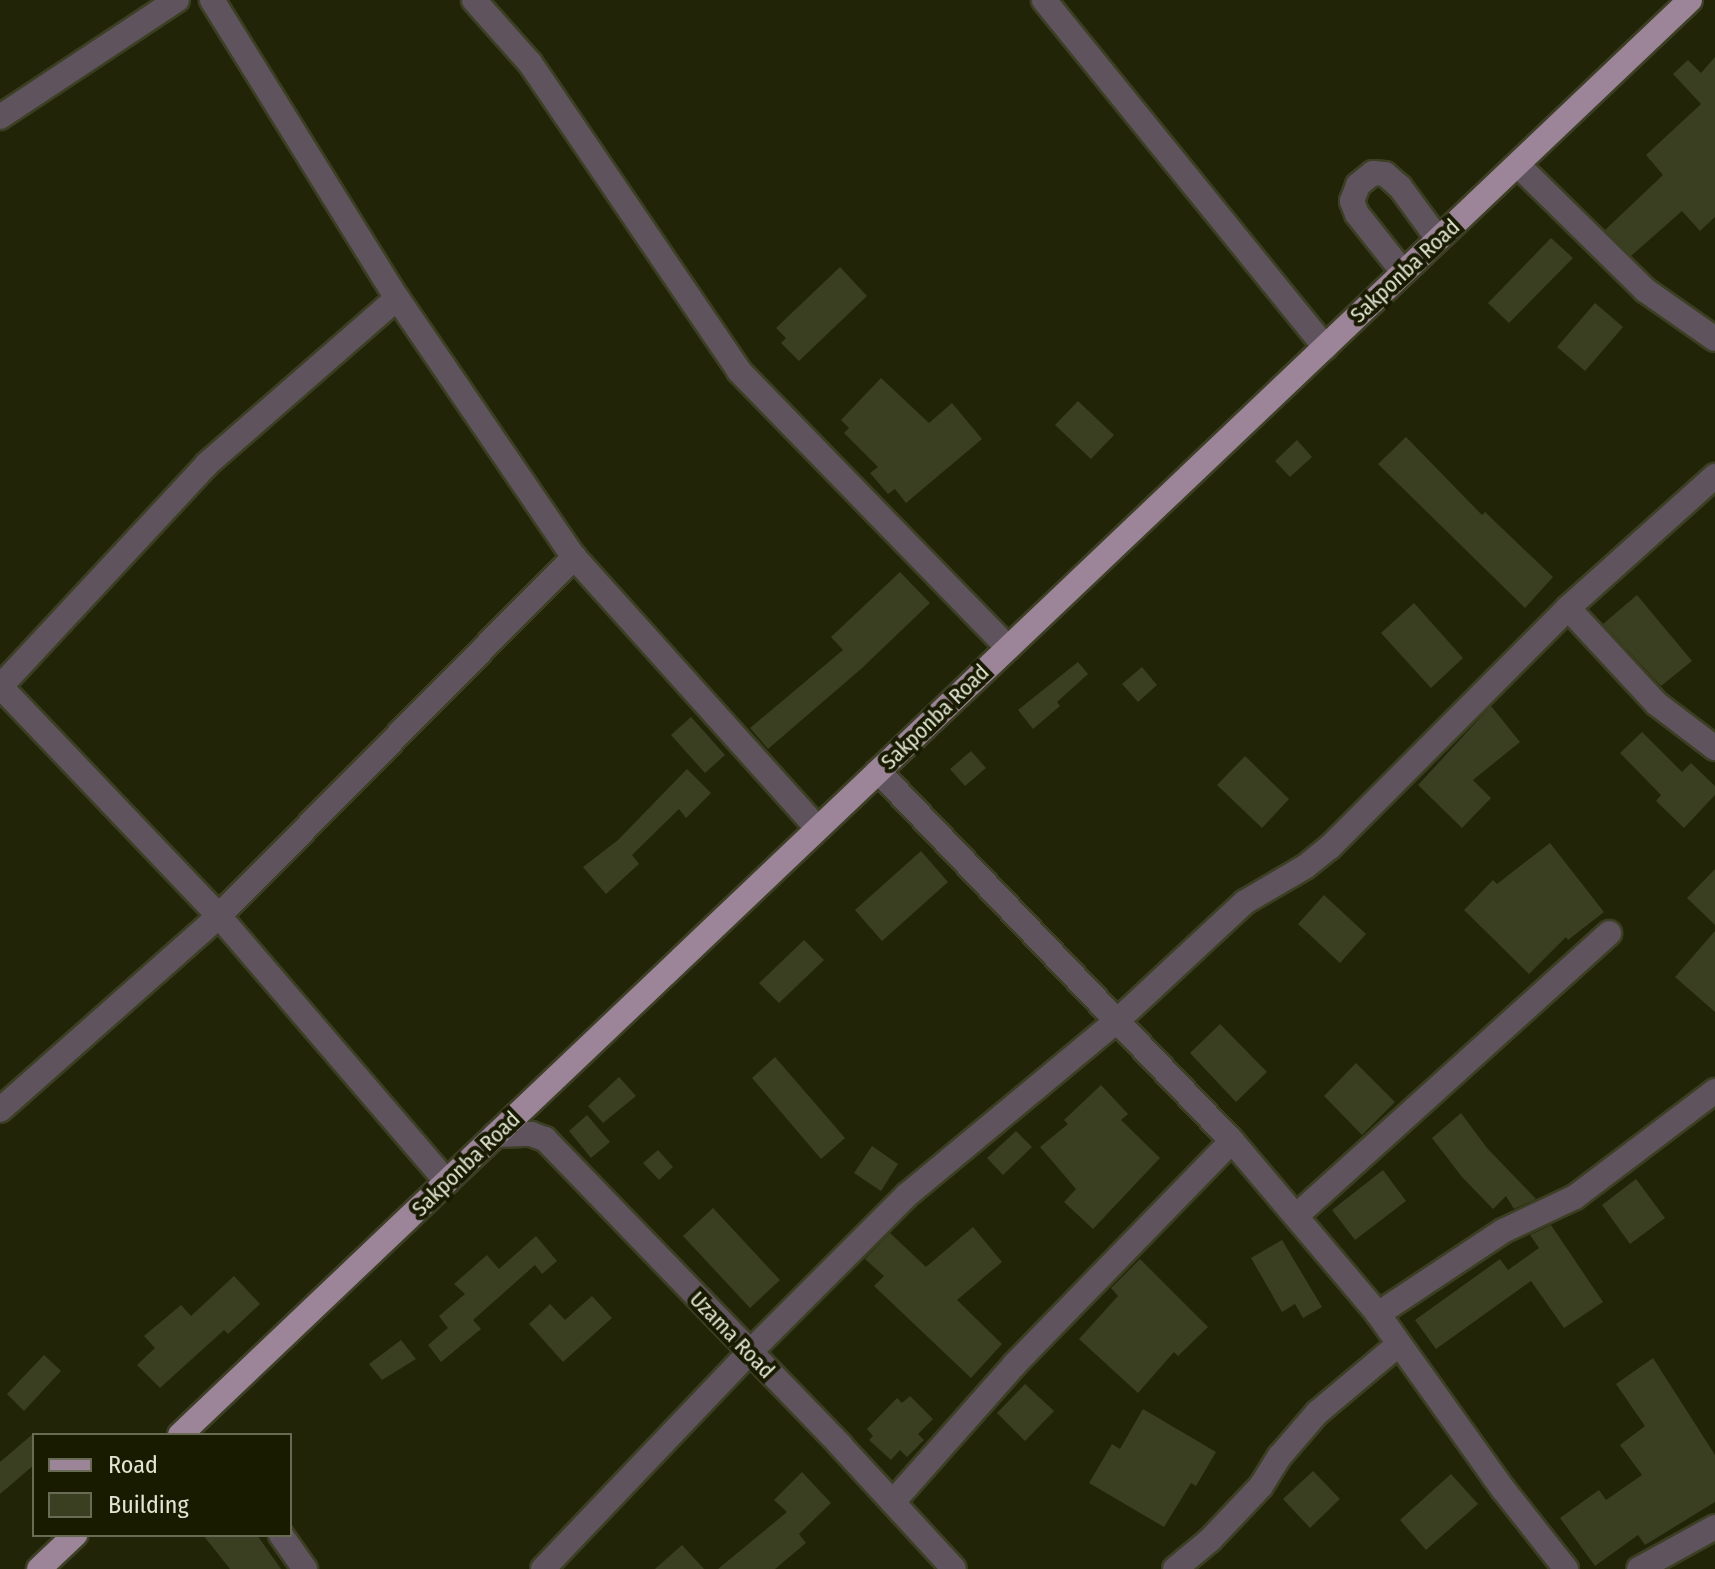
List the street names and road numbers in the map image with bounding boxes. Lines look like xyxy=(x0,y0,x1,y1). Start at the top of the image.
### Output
street label: Sakponba Road xyxy=(1345,214,1465,328)
street label: Sakponba Road xyxy=(876,659,994,775)
street label: Sakponba Road xyxy=(407,1106,525,1222)
street label: Uzama Road xyxy=(684,1286,780,1384)

